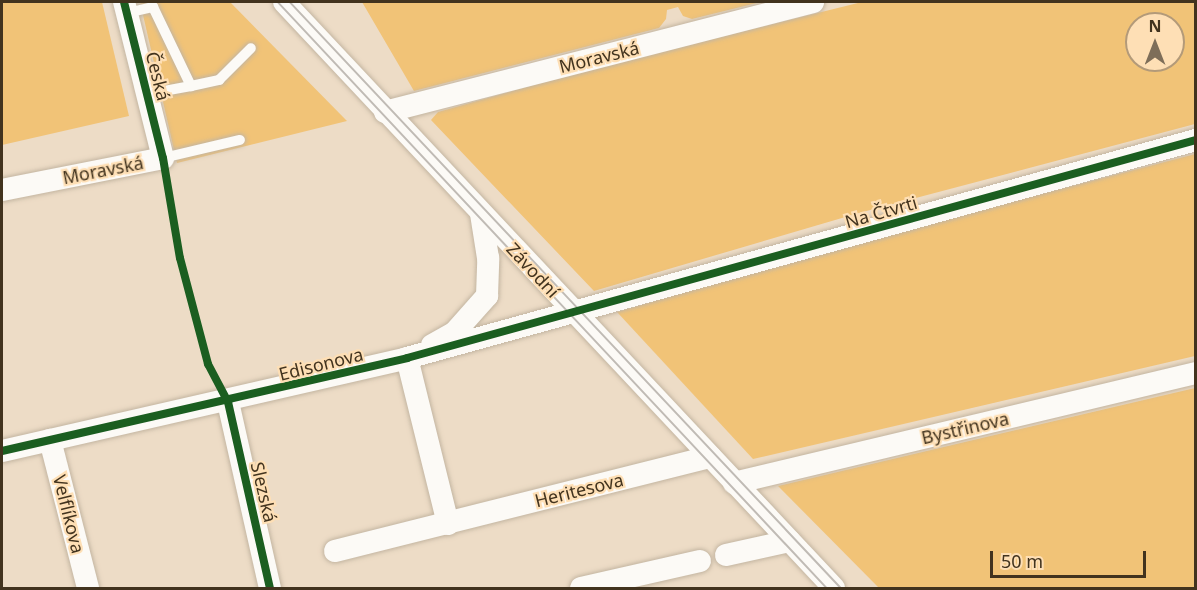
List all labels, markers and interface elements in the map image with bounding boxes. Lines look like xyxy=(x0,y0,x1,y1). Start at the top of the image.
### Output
north arrow xyxy=(1125,12,1185,72)
text: N xyxy=(1148,15,1162,37)
street label: Moravská xyxy=(557,37,641,77)
street label: Česká xyxy=(141,49,175,103)
street label: Moravská xyxy=(61,152,145,188)
street label: Na Čtvrti xyxy=(842,191,920,233)
street label: Závodní xyxy=(502,238,564,302)
street label: Edisonova xyxy=(277,343,365,385)
street label: Bystřinova xyxy=(919,407,1011,449)
street label: Slezská xyxy=(247,460,281,524)
street label: Heritesova xyxy=(532,469,626,511)
street label: Velflíkova xyxy=(49,473,89,555)
scale bar xyxy=(993,539,1149,577)
text: 50 m xyxy=(1001,549,1043,573)

